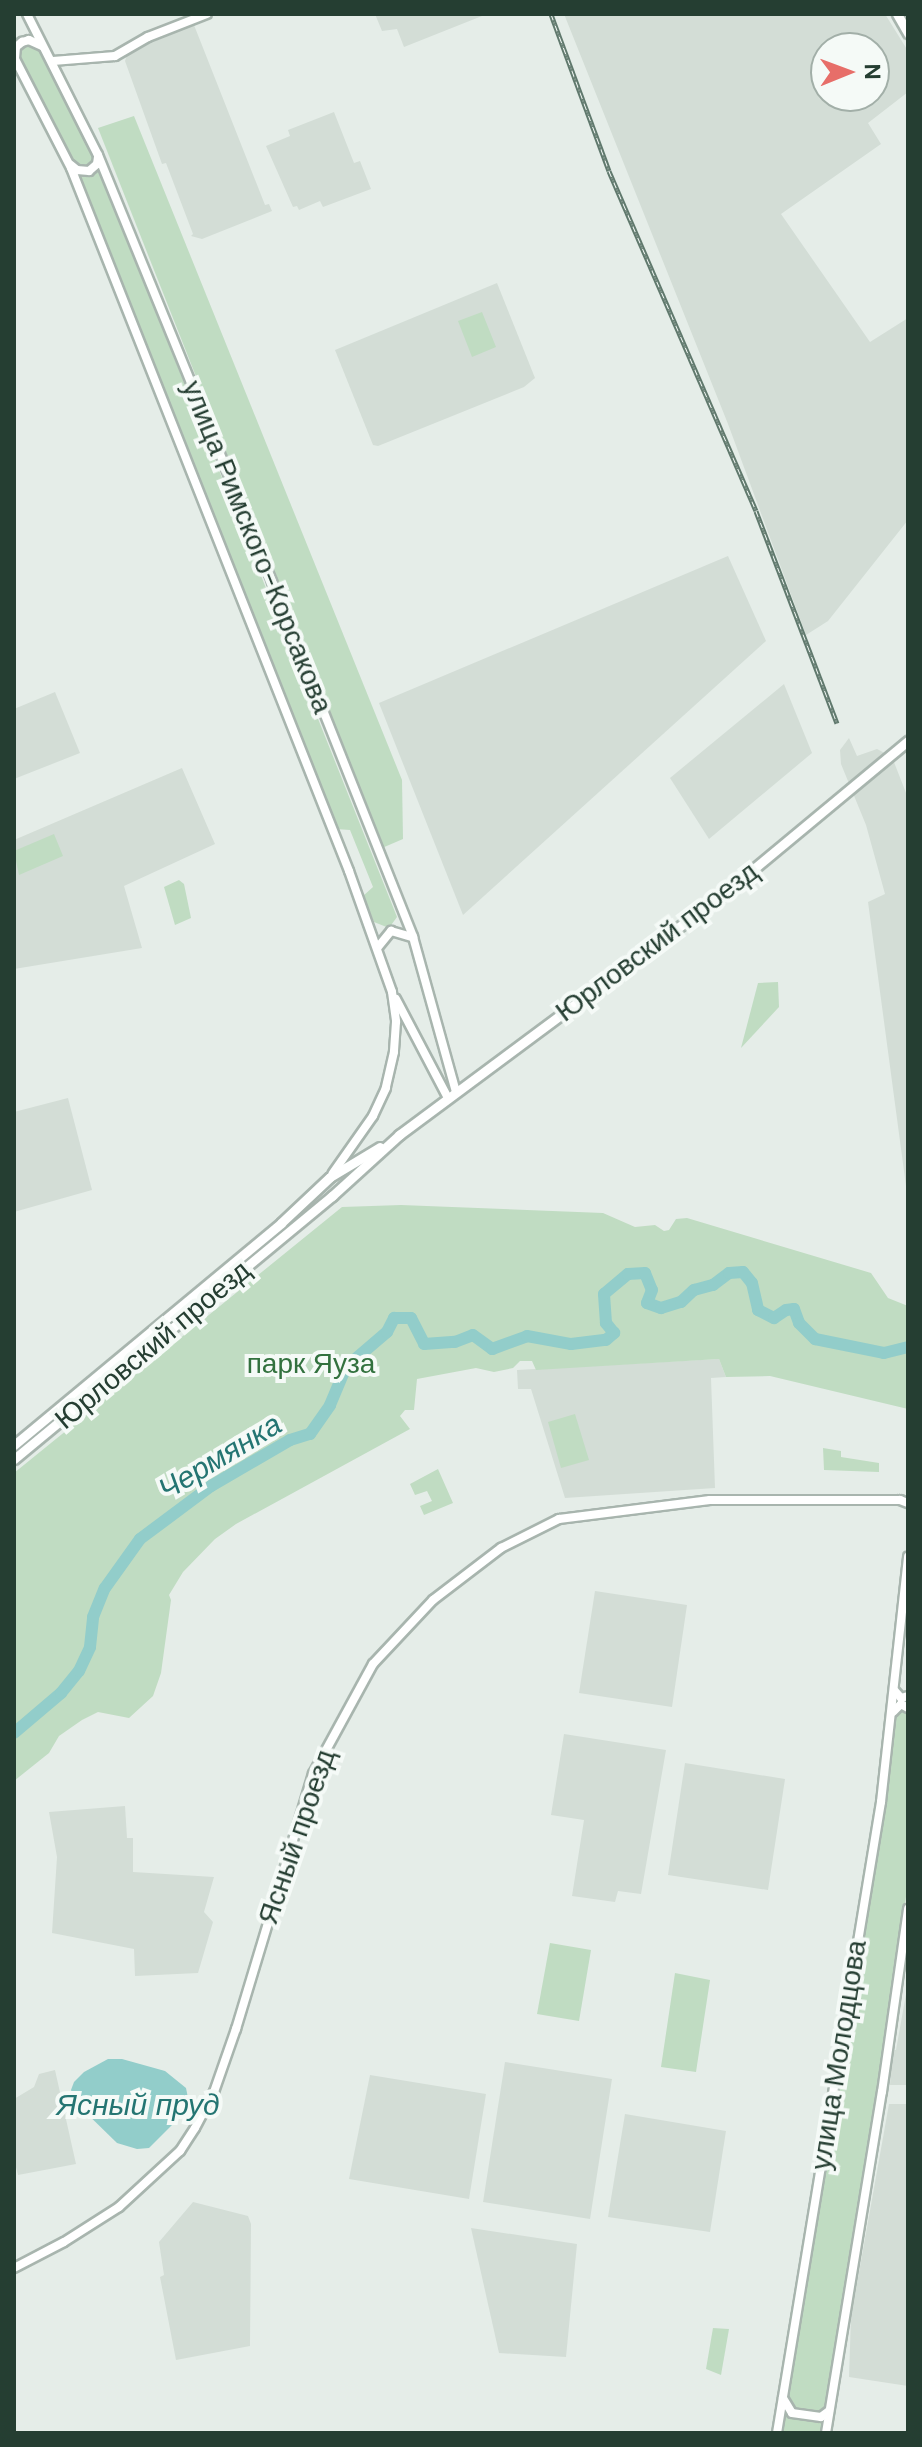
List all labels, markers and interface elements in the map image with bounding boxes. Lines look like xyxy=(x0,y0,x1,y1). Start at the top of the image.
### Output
north arrow xyxy=(810,32,890,112)
text: N xyxy=(858,63,887,80)
street label: улица Римского-Корсакова xyxy=(175,376,339,718)
street label: Юрловский проезд xyxy=(549,855,765,1029)
street label: Юрловский проезд xyxy=(49,1254,257,1436)
park label: парк Яуза xyxy=(247,1347,375,1381)
water label: Чермянка xyxy=(152,1406,288,1508)
street label: Ясный проезд xyxy=(251,1745,343,1929)
street label: улица Молодцова xyxy=(804,1938,874,2172)
water label: Ясный пруд xyxy=(57,2087,219,2123)

